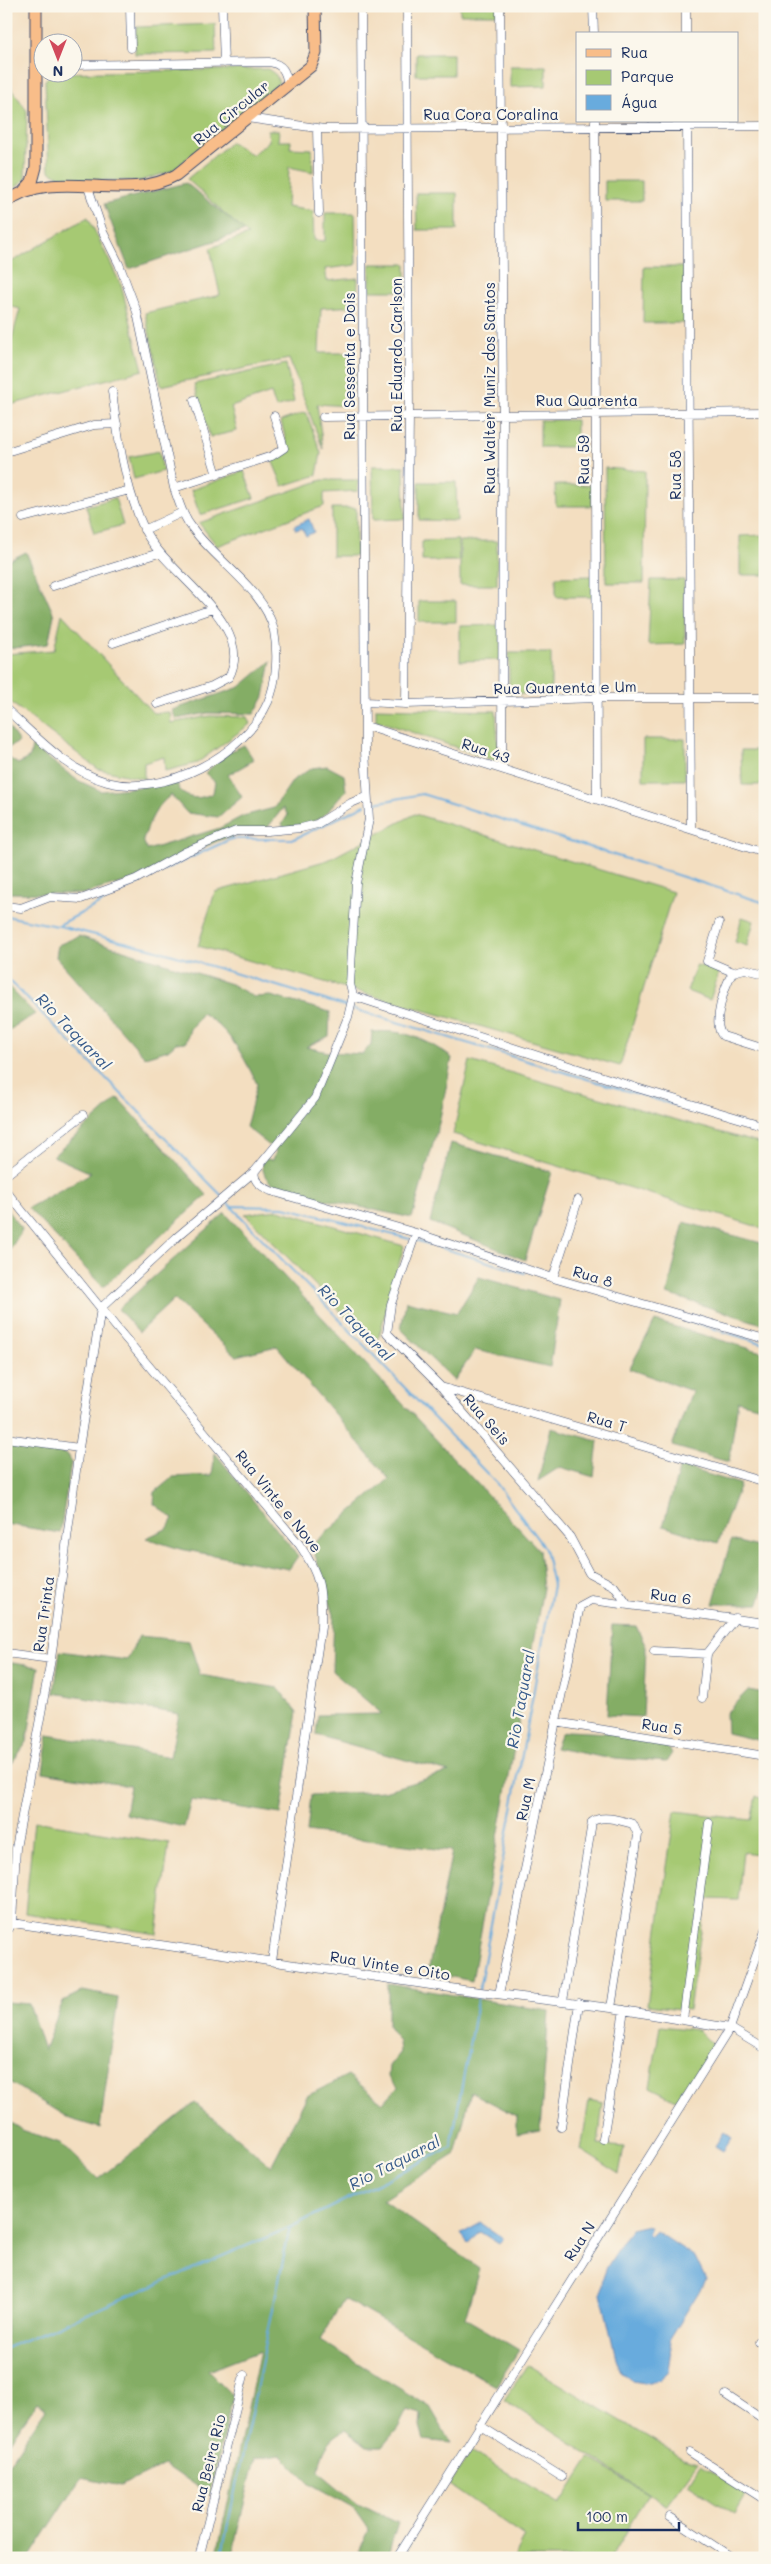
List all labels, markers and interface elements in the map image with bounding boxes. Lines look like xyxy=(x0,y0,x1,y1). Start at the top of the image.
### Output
north arrow xyxy=(32,32,82,82)
legend xyxy=(576,32,738,122)
text: Rua xyxy=(621,42,648,62)
text: N xyxy=(53,62,63,81)
text: Parque xyxy=(621,66,674,86)
street label: Rua Circular xyxy=(189,75,273,149)
text: Água xyxy=(621,92,658,112)
street label: Rua Cora Coralina xyxy=(423,104,559,124)
street label: Rua Eduardo Carlson xyxy=(386,278,406,432)
street label: Rua Walter Muniz dos Santos xyxy=(479,282,499,494)
street label: Rua Sessenta e Dois xyxy=(339,292,359,440)
street label: Rua Quarenta xyxy=(536,390,638,410)
street label: Rua 59 xyxy=(573,435,593,485)
street label: Rua 58 xyxy=(665,450,685,500)
street label: Rua Quarenta e Um xyxy=(493,676,637,698)
street label: Rua 43 xyxy=(459,733,513,767)
water label: Rio Taquaral xyxy=(32,988,116,1074)
street label: Rua 8 xyxy=(570,1260,616,1292)
water label: Rio Taquaral xyxy=(314,1279,398,1365)
street label: Rua Seis xyxy=(459,1389,515,1449)
street label: Rua T xyxy=(585,1406,629,1436)
street label: Rua Vinte e Nove xyxy=(231,1446,327,1556)
street label: Rua Trinta xyxy=(28,1575,58,1653)
street label: Rua 6 xyxy=(649,1583,693,1609)
water label: Rio Taquaral xyxy=(501,1648,539,1750)
street label: Rua 5 xyxy=(640,1713,684,1739)
street label: Rua M xyxy=(511,1775,539,1823)
street label: Rua Vinte e Oito xyxy=(329,1946,452,1984)
water label: Rio Taquaral xyxy=(345,2130,443,2194)
street label: Rua N xyxy=(559,2218,599,2264)
street label: Rua Beira Rio xyxy=(186,2412,230,2514)
scale bar xyxy=(578,2499,680,2531)
text: 100 m xyxy=(586,2506,628,2526)

